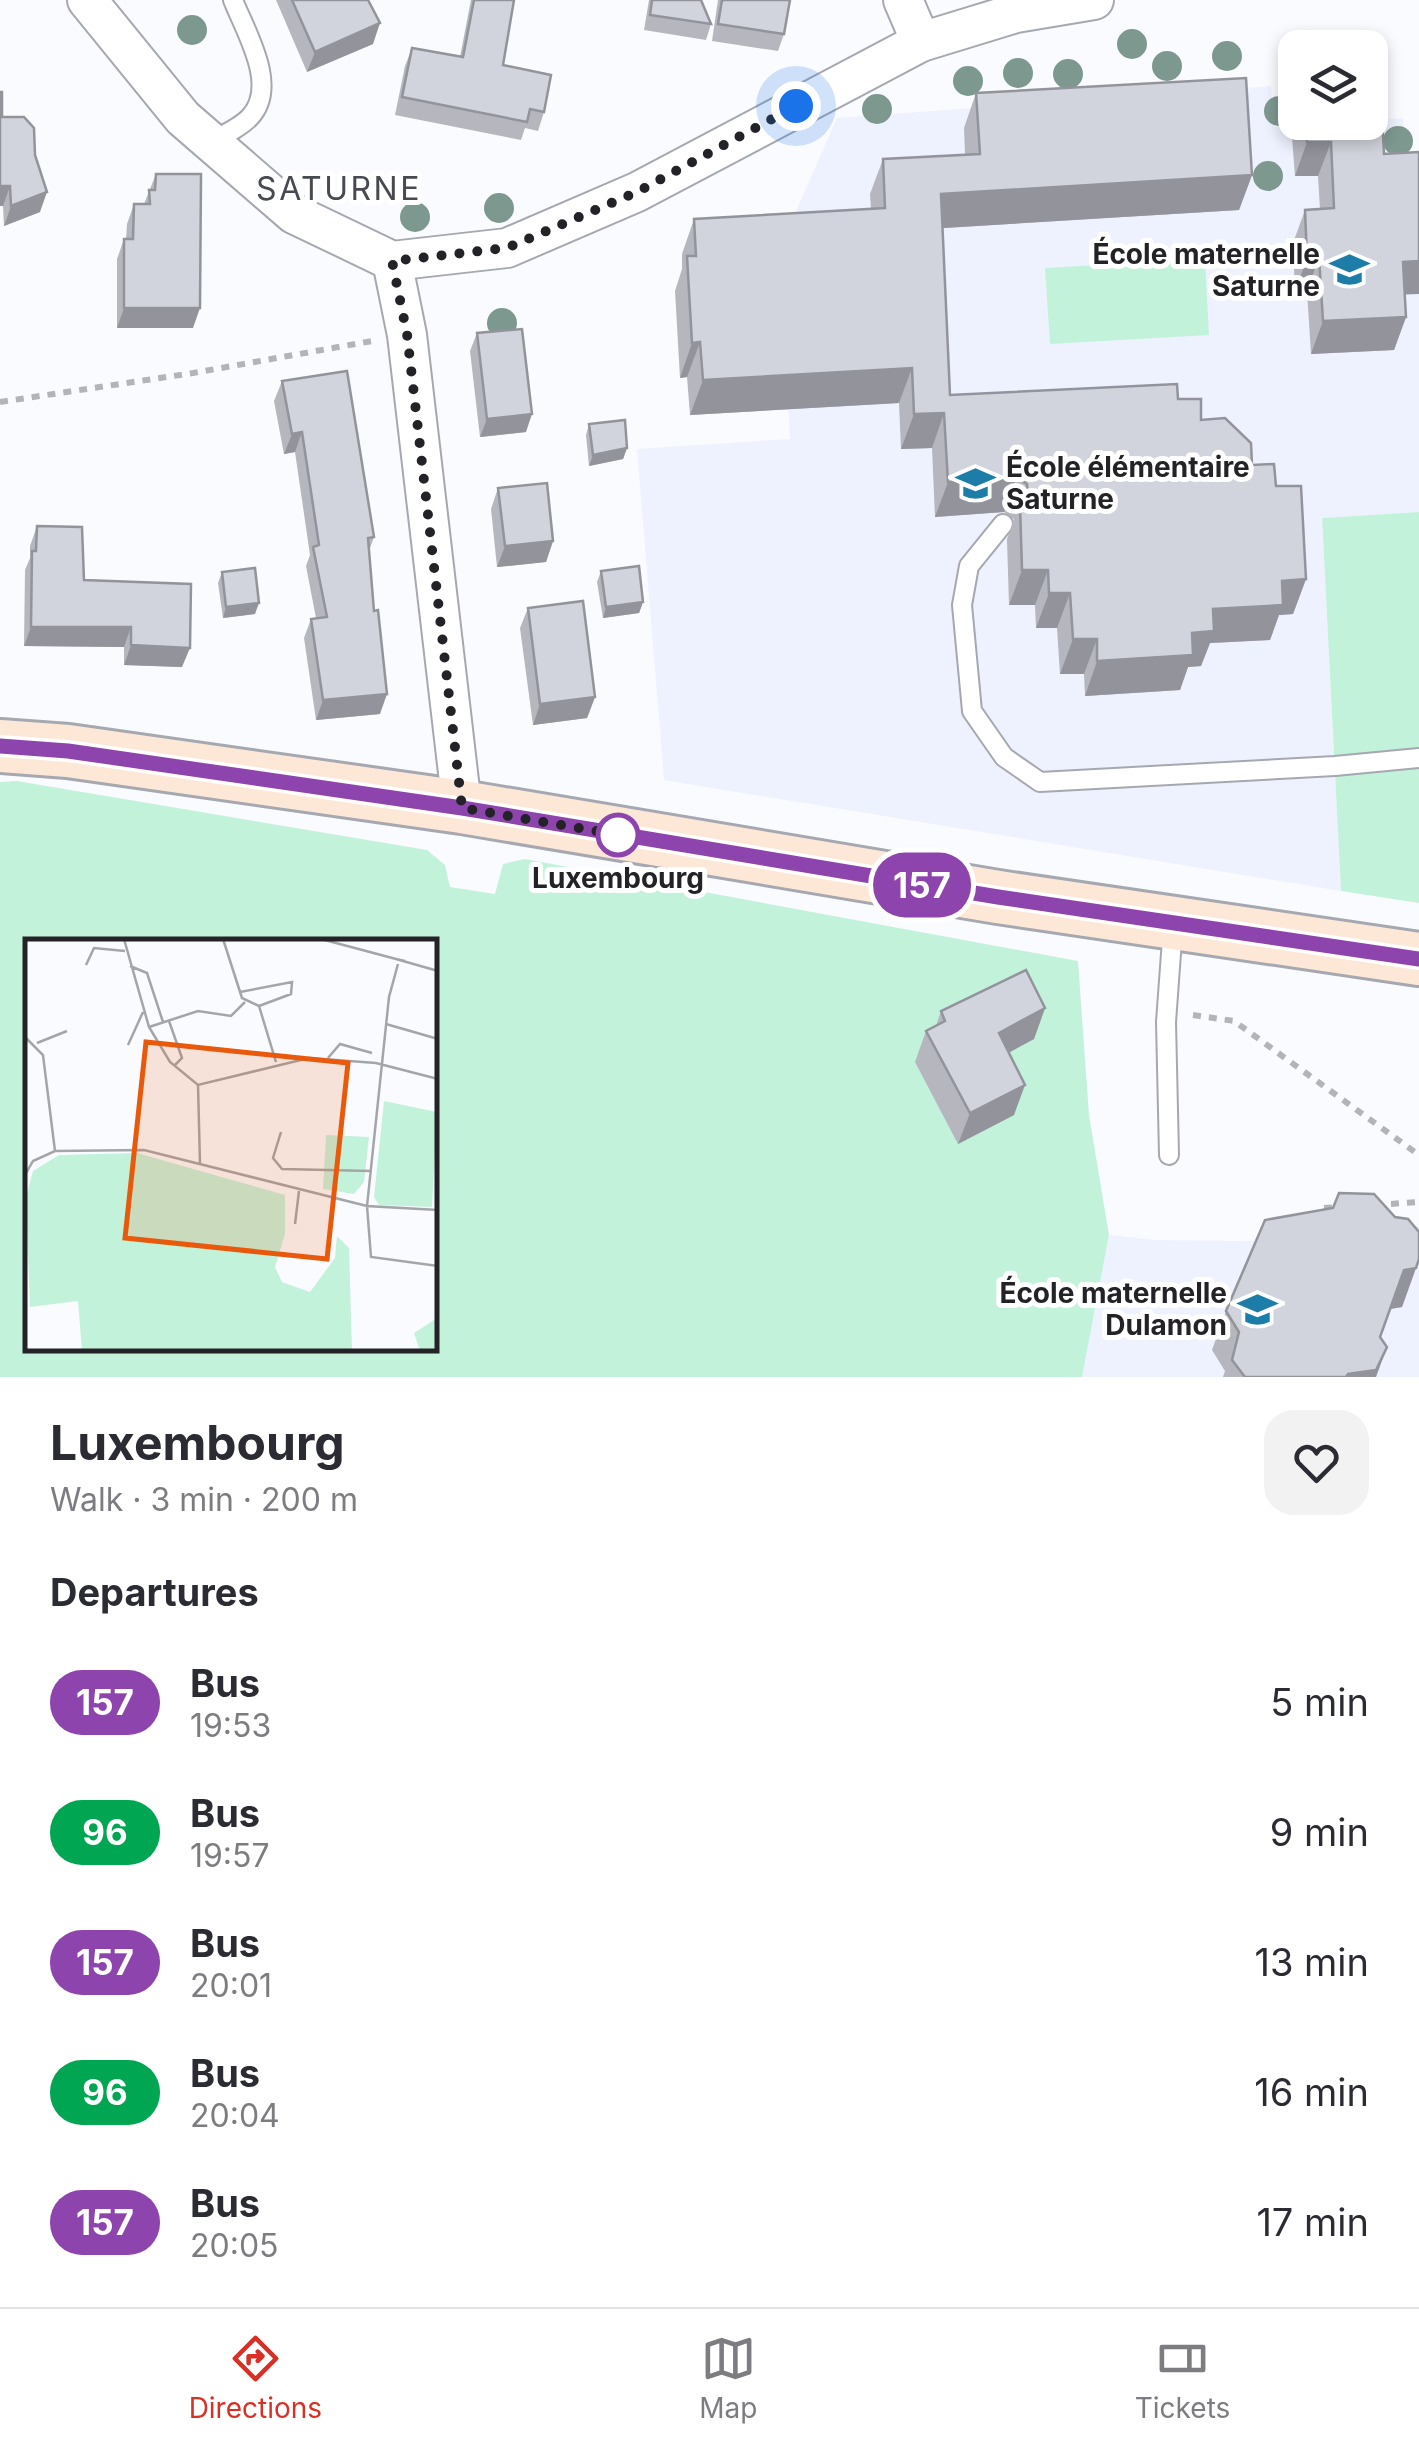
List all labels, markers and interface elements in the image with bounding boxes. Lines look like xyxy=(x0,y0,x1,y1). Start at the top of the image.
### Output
map controls xyxy=(1278,30,1388,140)
button: layers xyxy=(1278,30,1388,140)
your location xyxy=(771,81,821,131)
district label: SATURNE xyxy=(256,169,422,208)
place label: École maternelle Saturne xyxy=(1092,236,1320,303)
school or university icon: École maternelle Saturne xyxy=(1329,249,1371,291)
place label: École élémentaire Saturne xyxy=(1006,449,1250,516)
school or university icon: École élémentaire Saturne xyxy=(955,462,997,504)
marker: Luxembourg xyxy=(597,814,639,856)
line badge: 157 xyxy=(864,852,980,918)
place label: Luxembourg xyxy=(532,861,704,895)
text: 157 xyxy=(893,864,951,906)
inset map xyxy=(25,939,438,1352)
place label: École maternelle Dulamon xyxy=(999,1275,1227,1342)
school or university icon: École maternelle Dulamon xyxy=(1236,1288,1278,1330)
button: heart xyxy=(1264,1410,1369,1515)
text: Luxembourg xyxy=(50,1413,345,1472)
text: Walk · 3 min · 200 m xyxy=(50,1480,358,1519)
text: Departures xyxy=(50,1569,259,1615)
text: Bus xyxy=(190,1660,260,1706)
text: 5 min xyxy=(1270,1679,1369,1725)
text: 157 xyxy=(76,1681,134,1723)
text: 19:53 xyxy=(190,1706,271,1745)
text: Bus xyxy=(190,1790,260,1836)
text: 9 min xyxy=(1270,1809,1369,1855)
text: 96 xyxy=(82,1811,128,1853)
text: 19:57 xyxy=(190,1836,270,1875)
text: Bus xyxy=(190,1920,260,1966)
text: 13 min xyxy=(1254,1939,1369,1985)
text: 157 xyxy=(76,1941,134,1983)
text: 20:01 xyxy=(190,1966,272,2005)
text: Bus xyxy=(190,2050,260,2096)
text: 16 min xyxy=(1254,2069,1369,2115)
text: 96 xyxy=(82,2071,128,2113)
text: 20:04 xyxy=(190,2096,280,2135)
text: Bus xyxy=(190,2180,260,2226)
text: 17 min xyxy=(1256,2199,1369,2245)
text: 157 xyxy=(76,2201,134,2243)
text: 20:05 xyxy=(190,2226,279,2265)
tab: Directions xyxy=(189,2331,322,2425)
tab: Map xyxy=(699,2331,758,2425)
tab: Tickets xyxy=(1135,2331,1230,2425)

